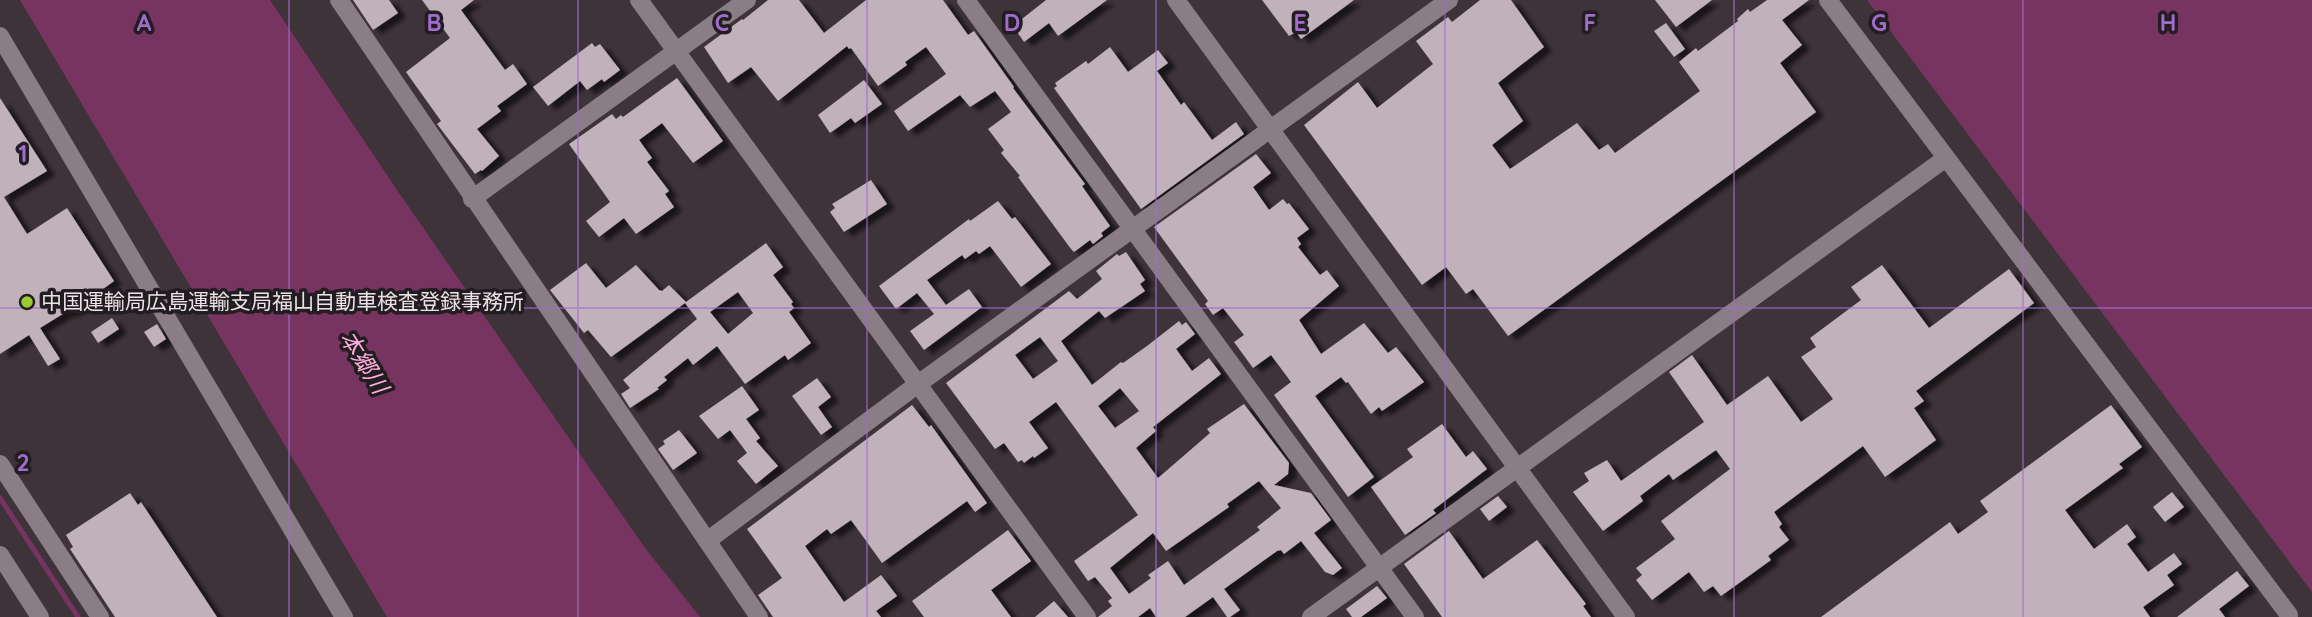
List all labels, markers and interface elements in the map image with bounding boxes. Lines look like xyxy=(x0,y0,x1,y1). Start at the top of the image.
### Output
text: A xyxy=(137,8,152,37)
text: B xyxy=(426,8,442,37)
text: C xyxy=(715,8,729,37)
text: D xyxy=(1004,8,1020,37)
text: E xyxy=(1293,8,1307,37)
text: F xyxy=(1584,8,1596,37)
text: G xyxy=(1871,8,1887,37)
text: H xyxy=(2160,8,2176,37)
text: 1 xyxy=(19,139,27,168)
place label: 中国運輸局広島運輸支局福山自動車検査登録事務所 xyxy=(41,288,524,314)
marker: 中国運輸局広島運輸支局福山自動車検査登録事務所 xyxy=(19,294,35,310)
water label: 本郷川 xyxy=(334,325,397,401)
text: 2 xyxy=(16,448,30,477)

